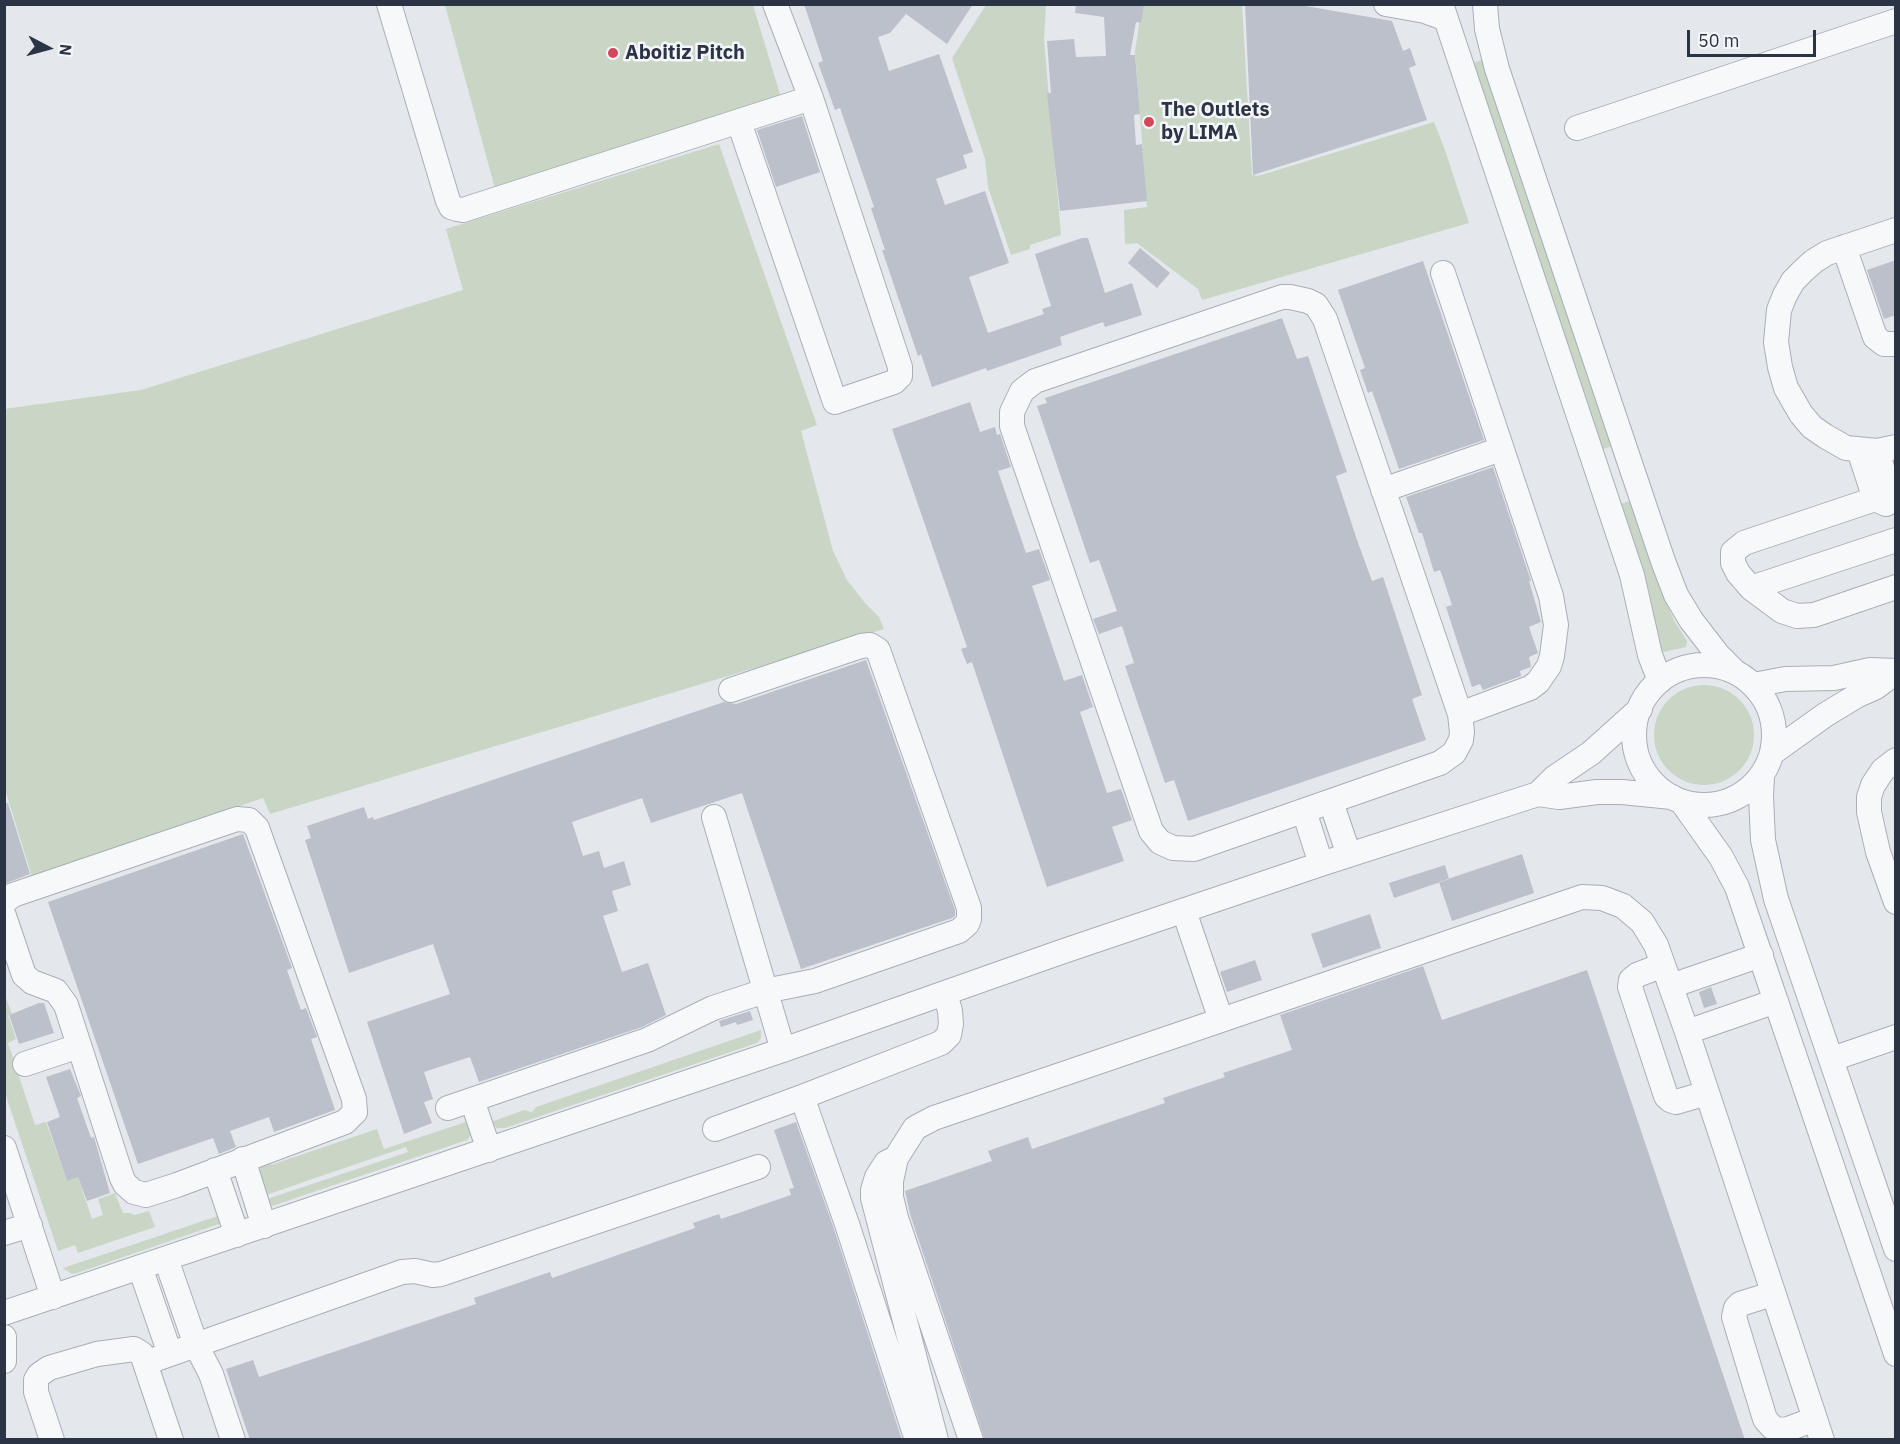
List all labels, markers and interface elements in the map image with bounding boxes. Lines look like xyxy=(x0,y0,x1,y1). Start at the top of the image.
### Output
north arrow xyxy=(18,18,78,78)
scale bar xyxy=(1690,18,1819,56)
text: 50 m xyxy=(1698,29,1740,52)
place label: Aboitiz Pitch xyxy=(625,41,745,65)
text: N xyxy=(55,43,76,57)
marker: Aboitiz Pitch xyxy=(606,46,620,60)
place label: The Outlets by LIMA xyxy=(1161,98,1269,145)
marker: The Outlets by LIMA xyxy=(1142,115,1156,129)

